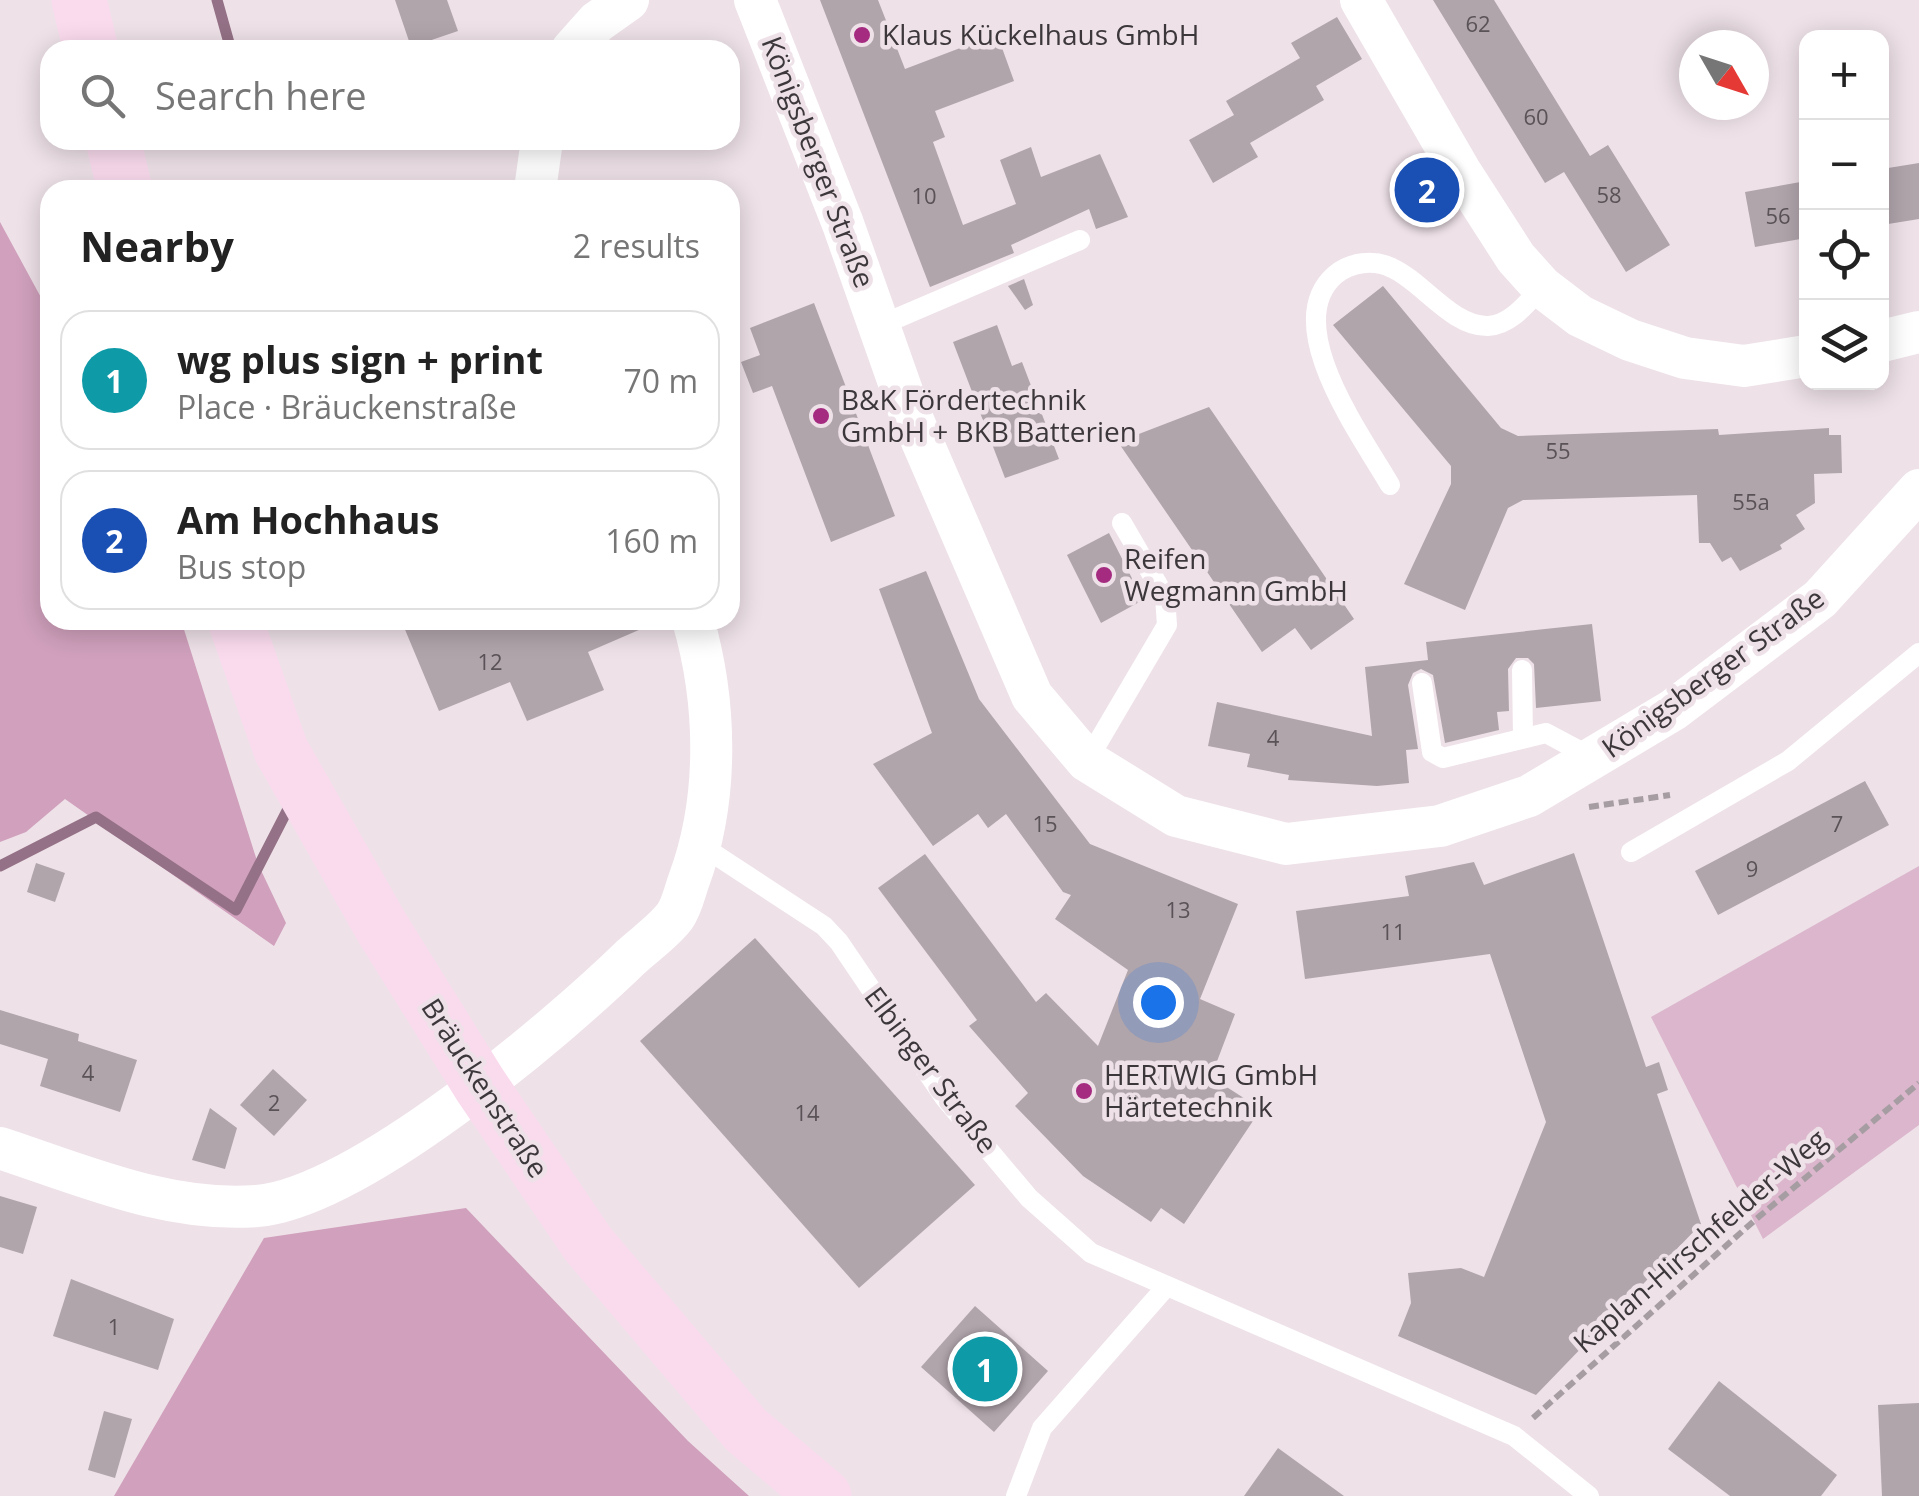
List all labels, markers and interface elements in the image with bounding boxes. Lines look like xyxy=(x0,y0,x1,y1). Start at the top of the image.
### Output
house number: 62 xyxy=(1465,8,1491,38)
place label: Klaus Kückelhaus GmbH xyxy=(882,15,1199,53)
marker: Klaus Kückelhaus GmbH xyxy=(851,24,873,46)
north arrow xyxy=(1679,30,1769,120)
map controls xyxy=(1799,30,1889,390)
button: + xyxy=(1799,30,1889,120)
street label: Königsberger Straße xyxy=(753,31,884,293)
search box xyxy=(40,40,740,150)
icon: search xyxy=(75,68,130,123)
text: Search here xyxy=(155,69,367,121)
house number: 60 xyxy=(1523,101,1549,131)
button: − xyxy=(1799,120,1889,210)
pin: 2 xyxy=(1394,152,1460,228)
house number: 58 xyxy=(1596,179,1622,209)
house number: 10 xyxy=(911,180,937,210)
house number: 56 xyxy=(1765,200,1791,230)
button: locate xyxy=(1799,210,1889,300)
text: Nearby xyxy=(80,217,234,274)
text: 2 results xyxy=(573,224,700,267)
button: layers xyxy=(1799,300,1889,390)
text: wg plus sign + print xyxy=(177,333,543,385)
text: 1 xyxy=(105,359,124,402)
text: 70 m xyxy=(623,359,698,402)
place label: B&K Fördertechnik GmbH + BKB Batterien xyxy=(841,380,1137,450)
text: Place · Bräuckenstraße xyxy=(177,385,517,428)
marker: B&K Fördertechnik GmbH + BKB Batterien xyxy=(810,405,832,427)
house number: 55 xyxy=(1545,435,1571,465)
house number: 55a xyxy=(1732,486,1770,516)
text: Am Hochhaus xyxy=(177,493,439,545)
text: 2 xyxy=(105,519,124,562)
text: 160 m xyxy=(605,519,698,562)
place label: Reifen Wegmann GmbH xyxy=(1124,539,1348,609)
text: Bus stop xyxy=(177,545,306,588)
marker: Reifen Wegmann GmbH xyxy=(1093,564,1115,586)
street label: Königsberger Straße xyxy=(1594,579,1831,766)
house number: 12 xyxy=(477,646,503,676)
house number: 4 xyxy=(1267,722,1280,752)
house number: 15 xyxy=(1032,808,1058,838)
house number: 7 xyxy=(1831,808,1843,838)
house number: 9 xyxy=(1746,853,1758,883)
house number: 13 xyxy=(1165,894,1191,924)
house number: 11 xyxy=(1380,916,1406,946)
your location xyxy=(1133,977,1184,1028)
street label: Elbinger Straße xyxy=(857,978,1007,1160)
street label: Bräuckenstraße xyxy=(414,990,558,1185)
place label: HERTWIG GmbH Härtetechnik xyxy=(1104,1055,1318,1125)
house number: 4 xyxy=(82,1057,95,1087)
marker: HERTWIG GmbH Härtetechnik xyxy=(1073,1080,1095,1102)
house number: 2 xyxy=(268,1087,280,1117)
house number: 14 xyxy=(794,1097,820,1127)
street label: Kaplan-Hirschfelder-Weg xyxy=(1565,1120,1834,1361)
house number: 1 xyxy=(108,1311,120,1341)
pin: 1 xyxy=(952,1332,1018,1406)

